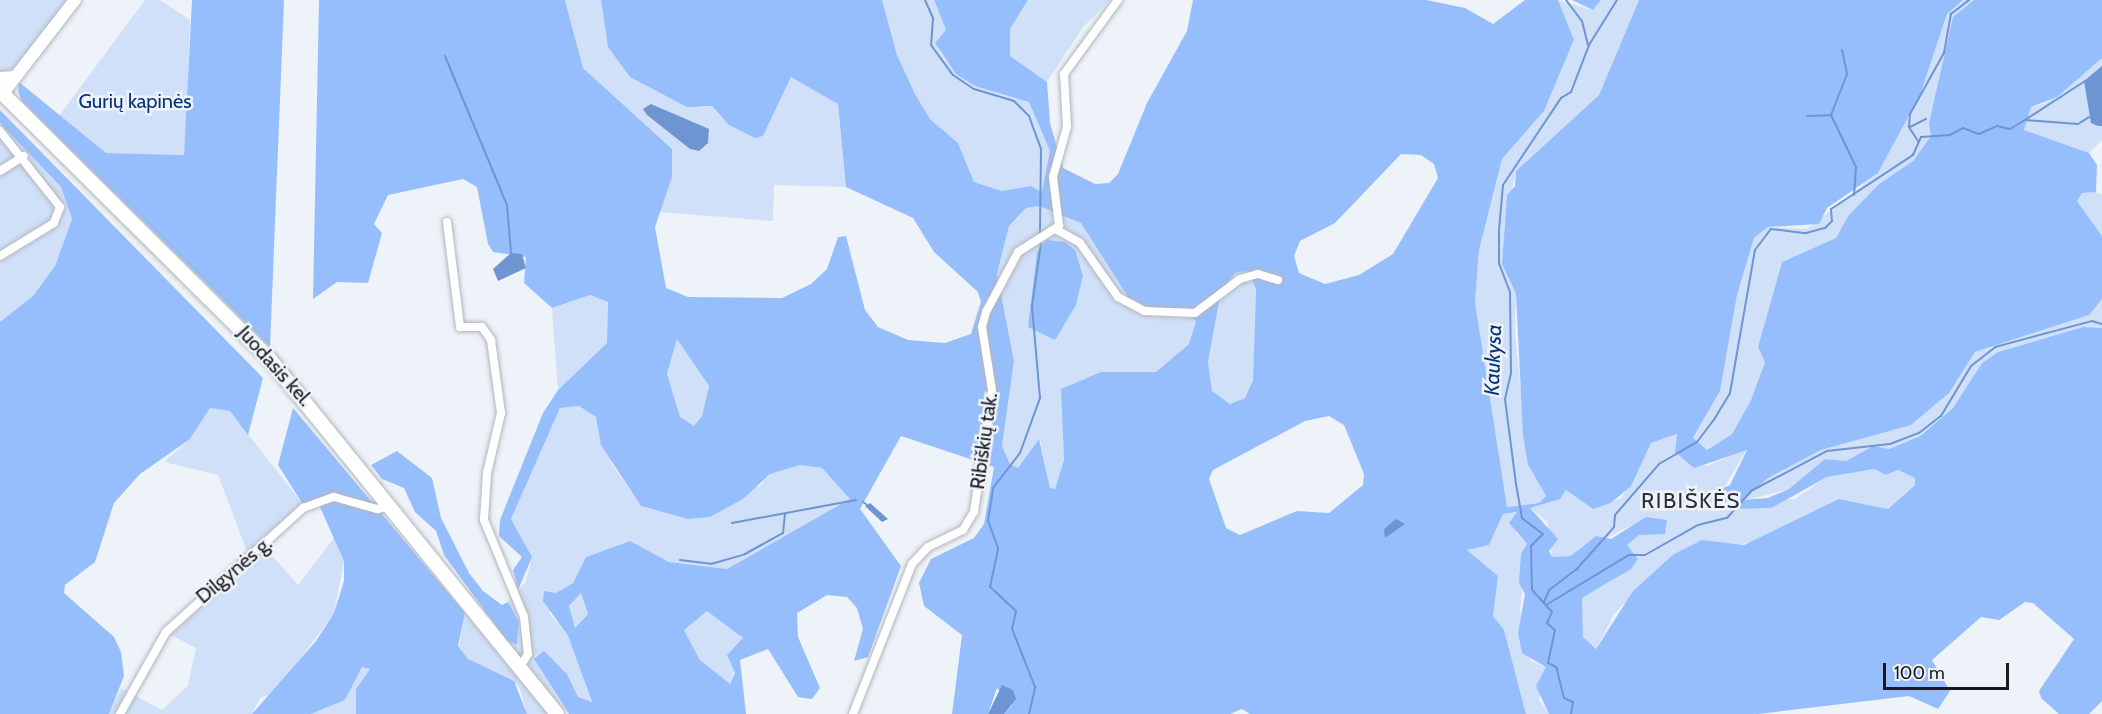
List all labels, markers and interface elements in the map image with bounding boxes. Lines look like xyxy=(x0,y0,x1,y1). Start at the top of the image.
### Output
park label: Gurių kapinės xyxy=(79,89,191,113)
street label: Juodasis kel. xyxy=(233,321,317,411)
water label: Kaukysa xyxy=(1479,324,1507,396)
street label: Ribiškių tak. xyxy=(965,391,1003,491)
district label: RIBIŠKĖS xyxy=(1641,488,1741,514)
street label: Dilgynės g. xyxy=(191,531,277,609)
scale bar xyxy=(1886,651,2012,689)
text: 100 m xyxy=(1894,662,1945,684)

